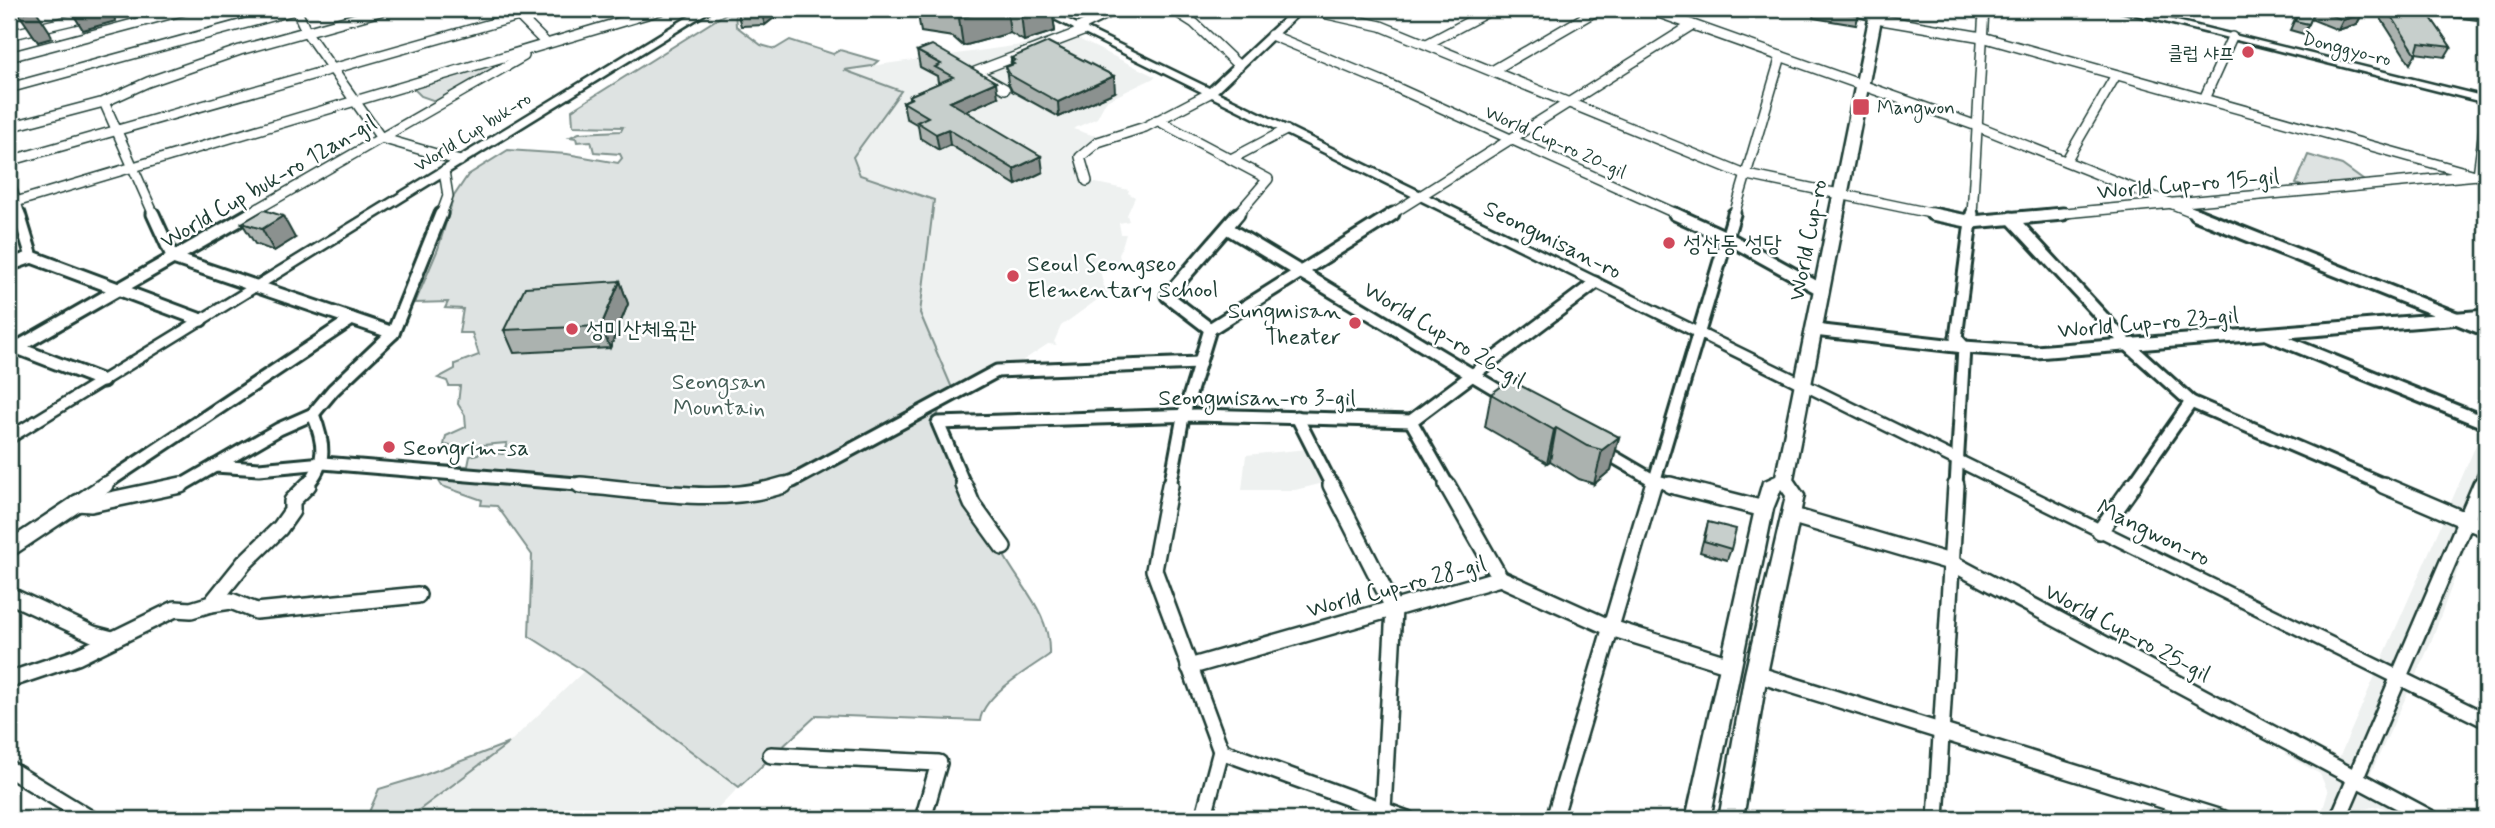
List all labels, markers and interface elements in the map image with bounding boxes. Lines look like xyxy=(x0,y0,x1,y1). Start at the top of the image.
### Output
street label: Donggyo-ro xyxy=(2299,26,2394,75)
place label: 클럽 샤프 xyxy=(2168,41,2234,66)
marker: 클럽 샤프 xyxy=(2240,44,2256,60)
street label: World Cup buk-ro xyxy=(410,86,536,178)
place label: Mangwon xyxy=(1877,96,1955,123)
marker: Mangwon xyxy=(1851,97,1871,117)
street label: World Cup-ro 20-gil xyxy=(1480,100,1631,186)
street label: World Cup buk-ro 12an-gil xyxy=(156,109,382,257)
street label: World Cup-ro 15-gil xyxy=(2096,162,2281,208)
street label: World Cup-ro xyxy=(1782,177,1835,304)
street label: Seongmisan-ro xyxy=(1477,194,1626,289)
place label: 성산동 성당 xyxy=(1683,230,1782,260)
marker: 성산동 성당 xyxy=(1661,235,1677,251)
place label: Seoul Seongseo Elementary School xyxy=(1027,250,1218,306)
marker: Seoul Seongseo Elementary School xyxy=(1005,268,1021,284)
street label: World Cup-ro 26-gil xyxy=(1357,275,1531,396)
place label: Sungmisan Theater xyxy=(1228,297,1341,353)
street label: World Cup-ro 23-gil xyxy=(2057,301,2240,347)
marker: Sungmisan Theater xyxy=(1347,315,1363,331)
place label: 성미산체육관 xyxy=(586,316,697,346)
marker: 성미산체육관 xyxy=(564,321,580,337)
park label: Seongsan Mountain xyxy=(672,368,766,424)
street label: Seongmisan-ro 3-gil xyxy=(1158,384,1356,416)
place label: Seongrim-sa xyxy=(403,434,529,466)
marker: Seongrim-sa xyxy=(381,439,397,455)
street label: Mangwon-ro xyxy=(2090,493,2215,576)
street label: World Cup-ro 28-gil xyxy=(1304,550,1489,626)
street label: World Cup-ro 25-gil xyxy=(2039,577,2215,690)

